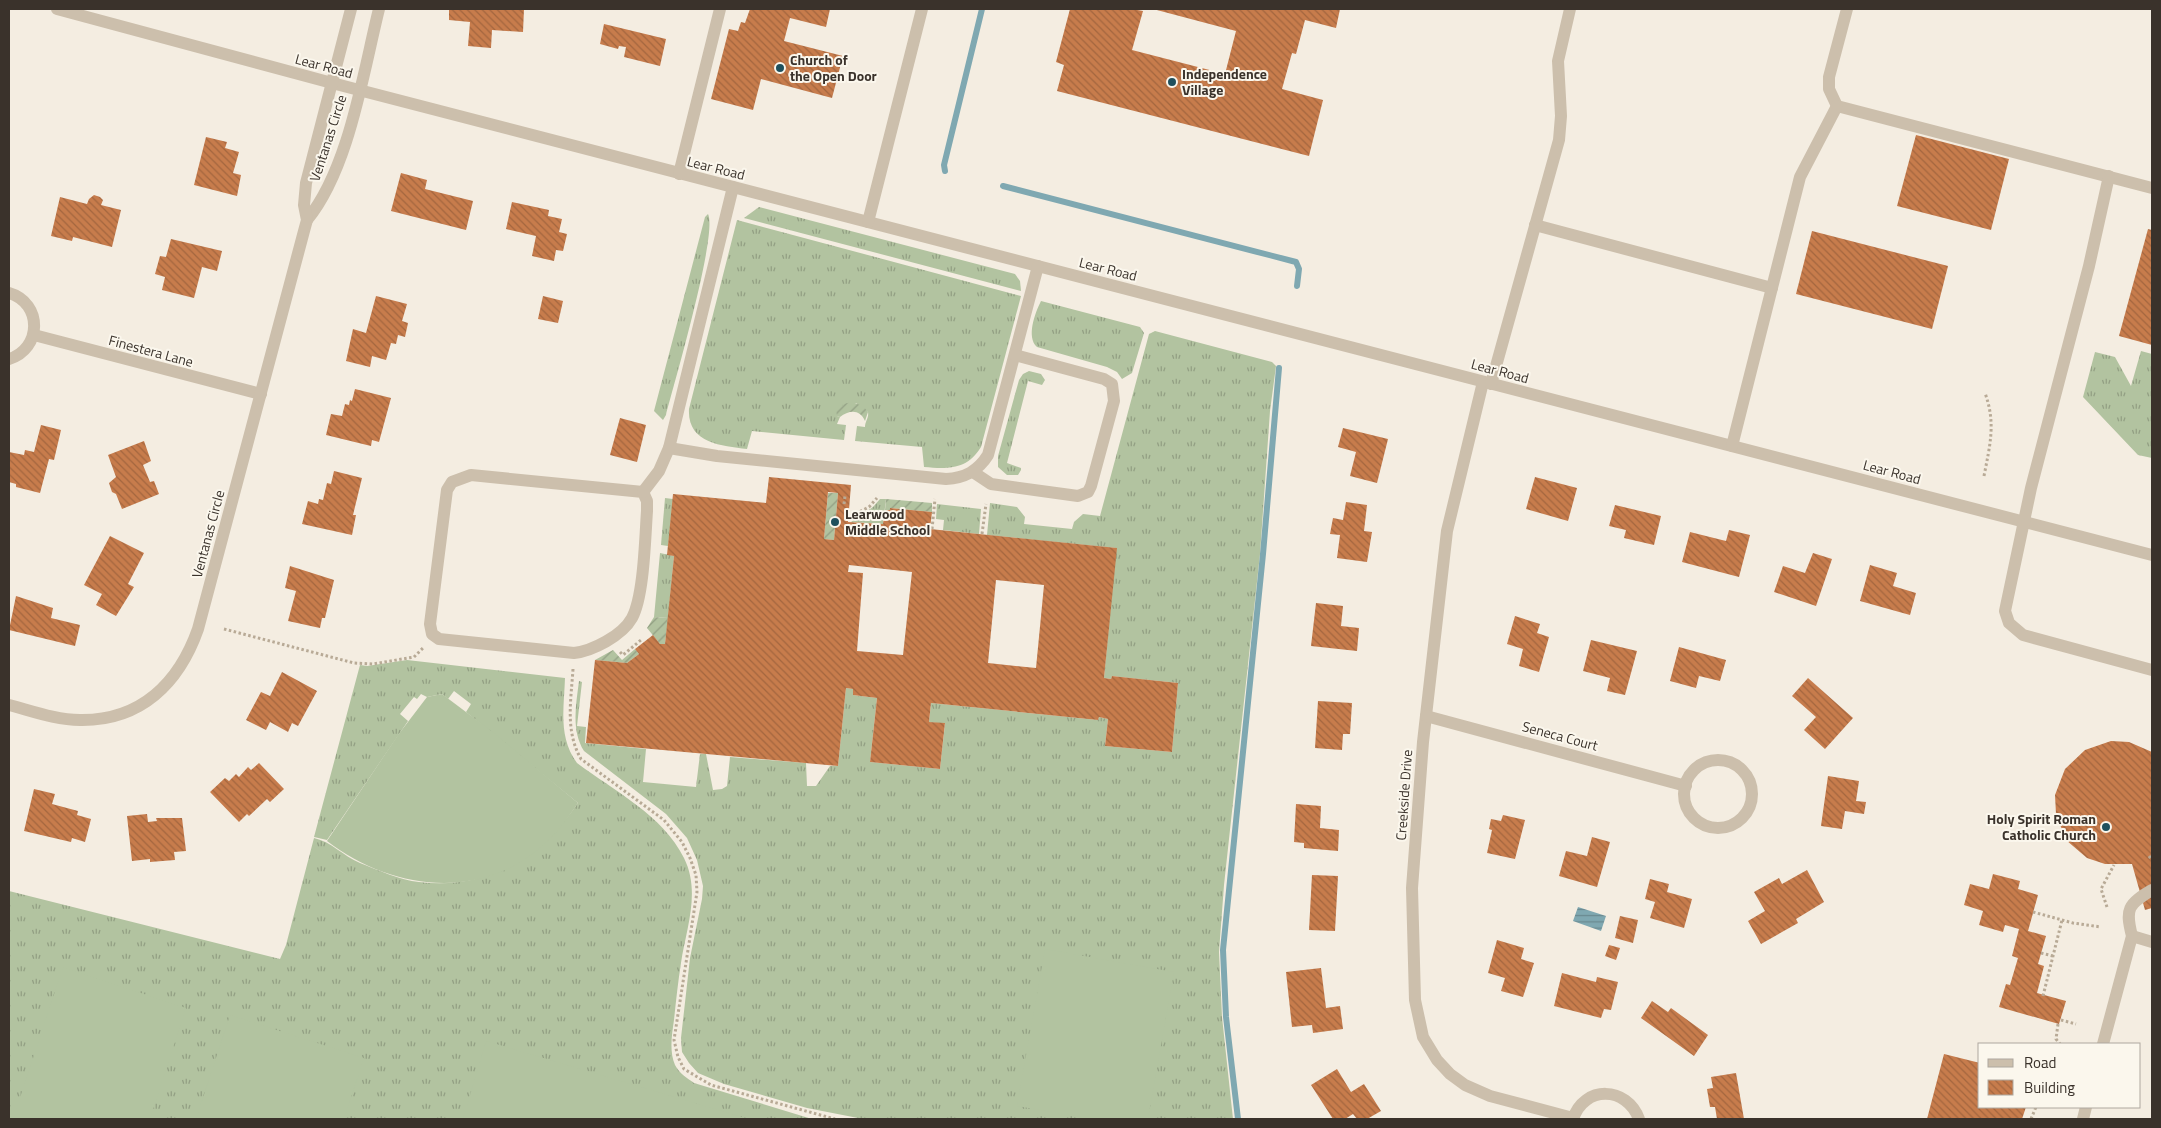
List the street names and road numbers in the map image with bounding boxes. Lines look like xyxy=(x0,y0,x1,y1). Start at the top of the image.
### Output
street label: Lear Road xyxy=(293,48,355,83)
street label: Ventanas Circle xyxy=(304,92,351,184)
street label: Lear Road xyxy=(685,150,747,185)
street label: Lear Road xyxy=(1077,251,1139,286)
street label: Finestera Lane xyxy=(107,329,196,372)
street label: Lear Road xyxy=(1469,353,1531,388)
street label: Lear Road xyxy=(1861,454,1923,489)
street label: Ventanas Circle xyxy=(186,488,229,580)
street label: Seneca Court xyxy=(1520,715,1600,756)
street label: Creekside Drive xyxy=(1390,749,1417,841)

